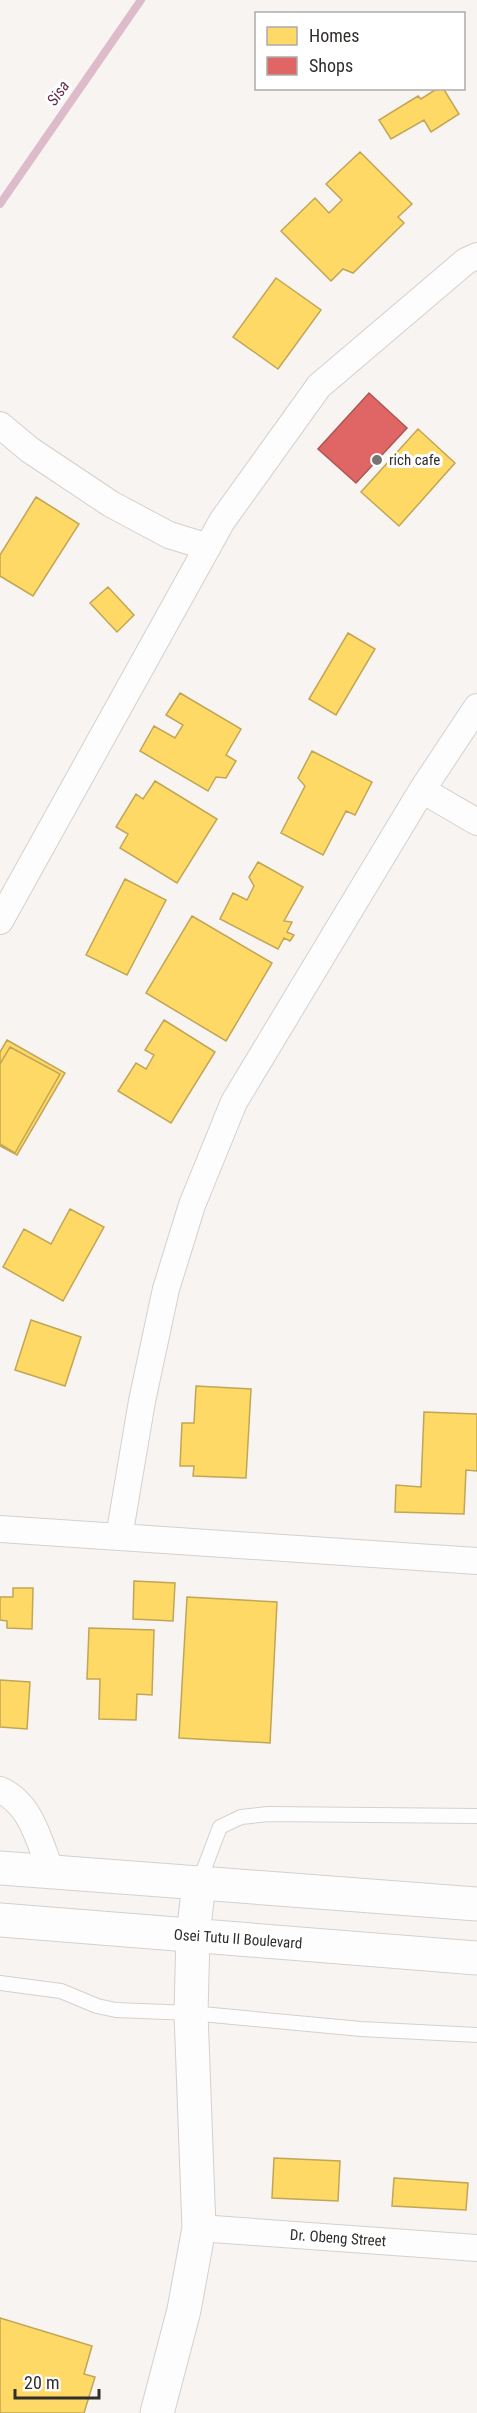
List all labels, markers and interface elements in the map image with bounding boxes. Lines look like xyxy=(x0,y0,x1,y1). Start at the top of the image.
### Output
legend xyxy=(255,12,465,90)
text: Homes xyxy=(309,25,359,46)
text: Shops xyxy=(309,55,353,76)
water label: Sisa xyxy=(43,77,73,109)
place label: rich cafe xyxy=(389,451,440,469)
marker: rich cafe xyxy=(370,453,384,467)
street label: Osei Tutu II Boulevard xyxy=(173,1926,303,1952)
street label: Dr. Obeng Street xyxy=(289,2226,387,2250)
scale bar xyxy=(15,2362,99,2400)
text: 20 m xyxy=(24,2372,59,2393)

